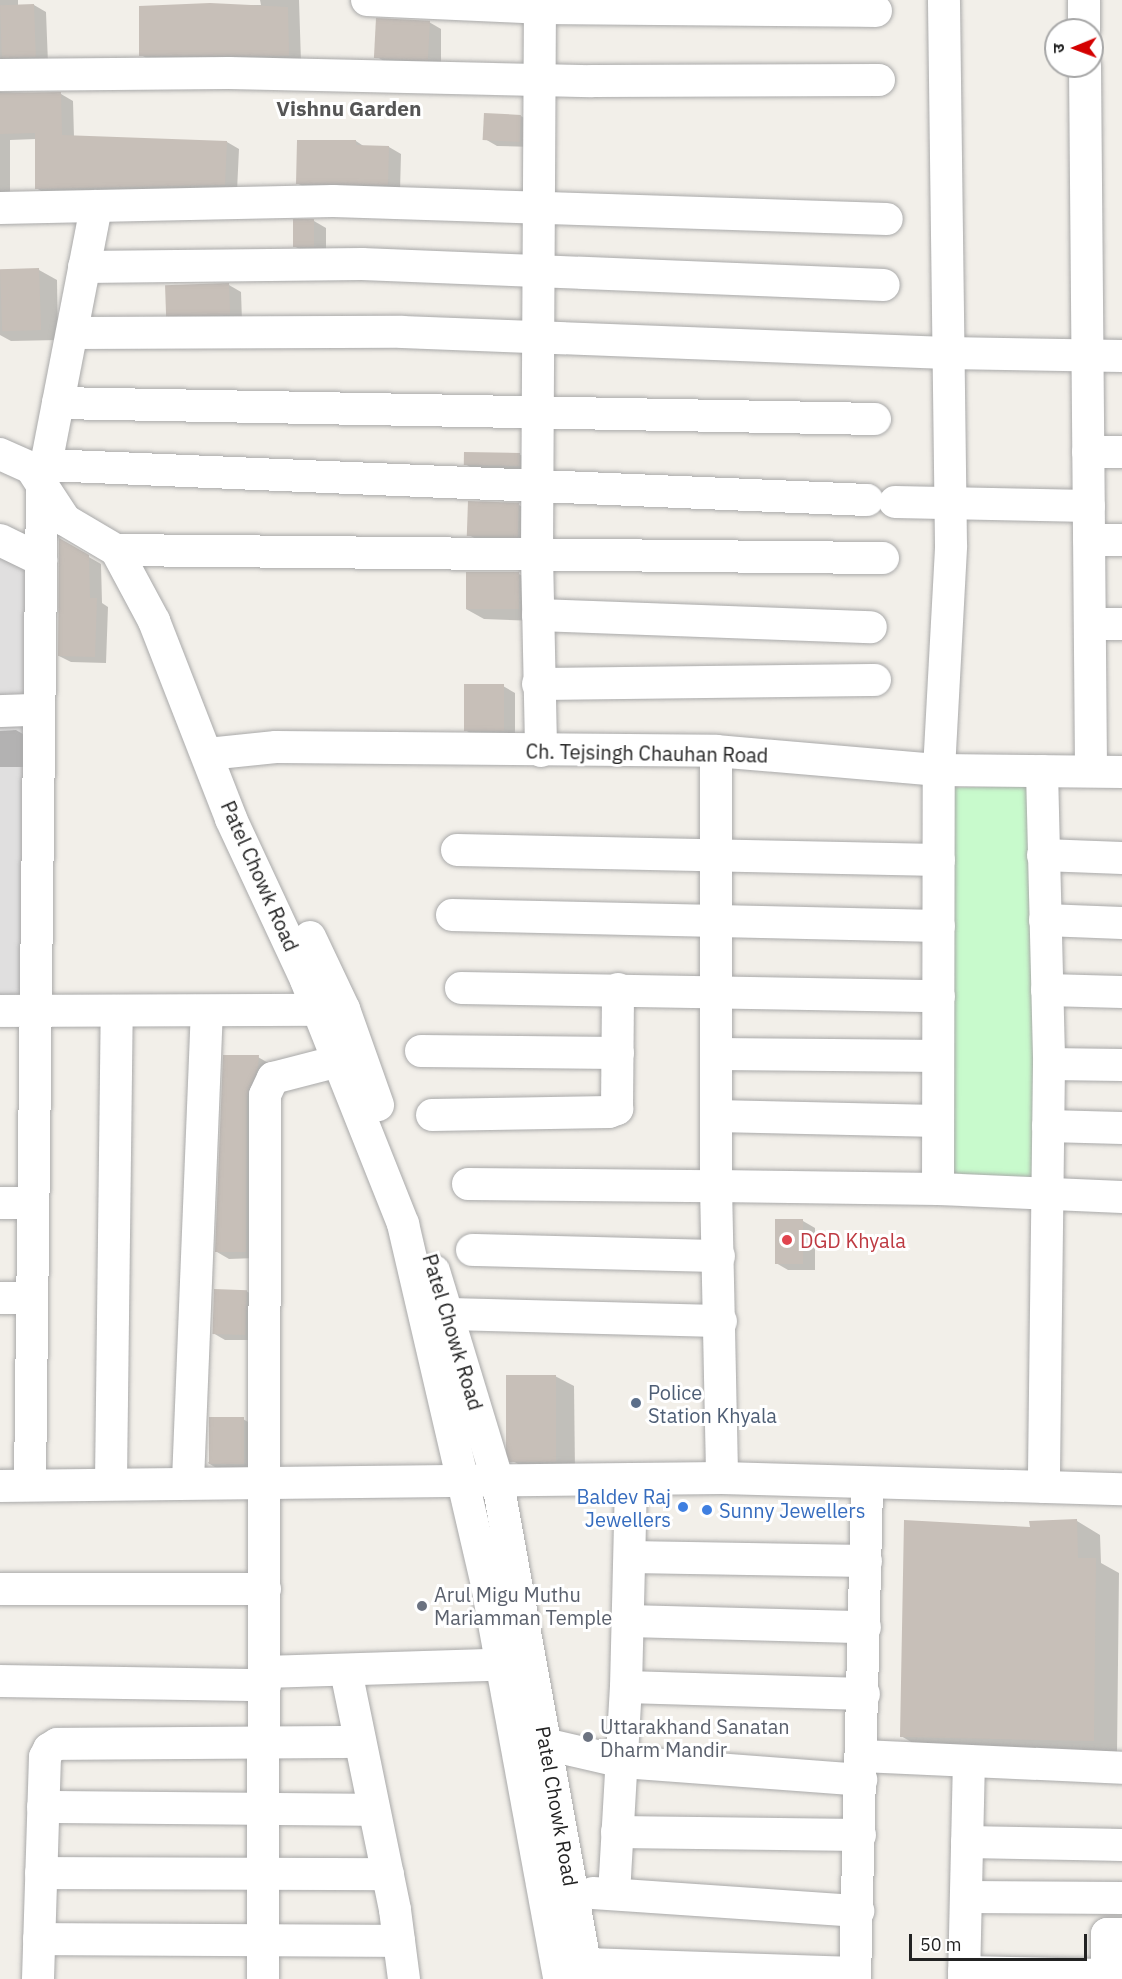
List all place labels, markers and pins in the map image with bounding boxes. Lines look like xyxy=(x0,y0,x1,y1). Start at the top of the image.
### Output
place label: DGD Khyala xyxy=(800,1228,906,1252)
marker: DGD Khyala xyxy=(778,1231,796,1249)
place label: Police Station Khyala xyxy=(648,1380,777,1427)
marker: Police Station Khyala xyxy=(629,1396,643,1410)
place label: Baldev Raj Jewellers xyxy=(577,1484,671,1531)
place label: Sunny Jewellers xyxy=(719,1498,865,1522)
marker: Baldev Raj Jewellers xyxy=(676,1500,690,1514)
marker: Sunny Jewellers xyxy=(700,1503,714,1517)
place label: Arul Migu Muthu Mariamman Temple xyxy=(434,1582,612,1629)
marker: Arul Migu Muthu Mariamman Temple xyxy=(415,1599,429,1613)
place label: Uttarakhand Sanatan Dharm Mandir xyxy=(600,1714,790,1761)
marker: Uttarakhand Sanatan Dharm Mandir xyxy=(581,1730,595,1744)

